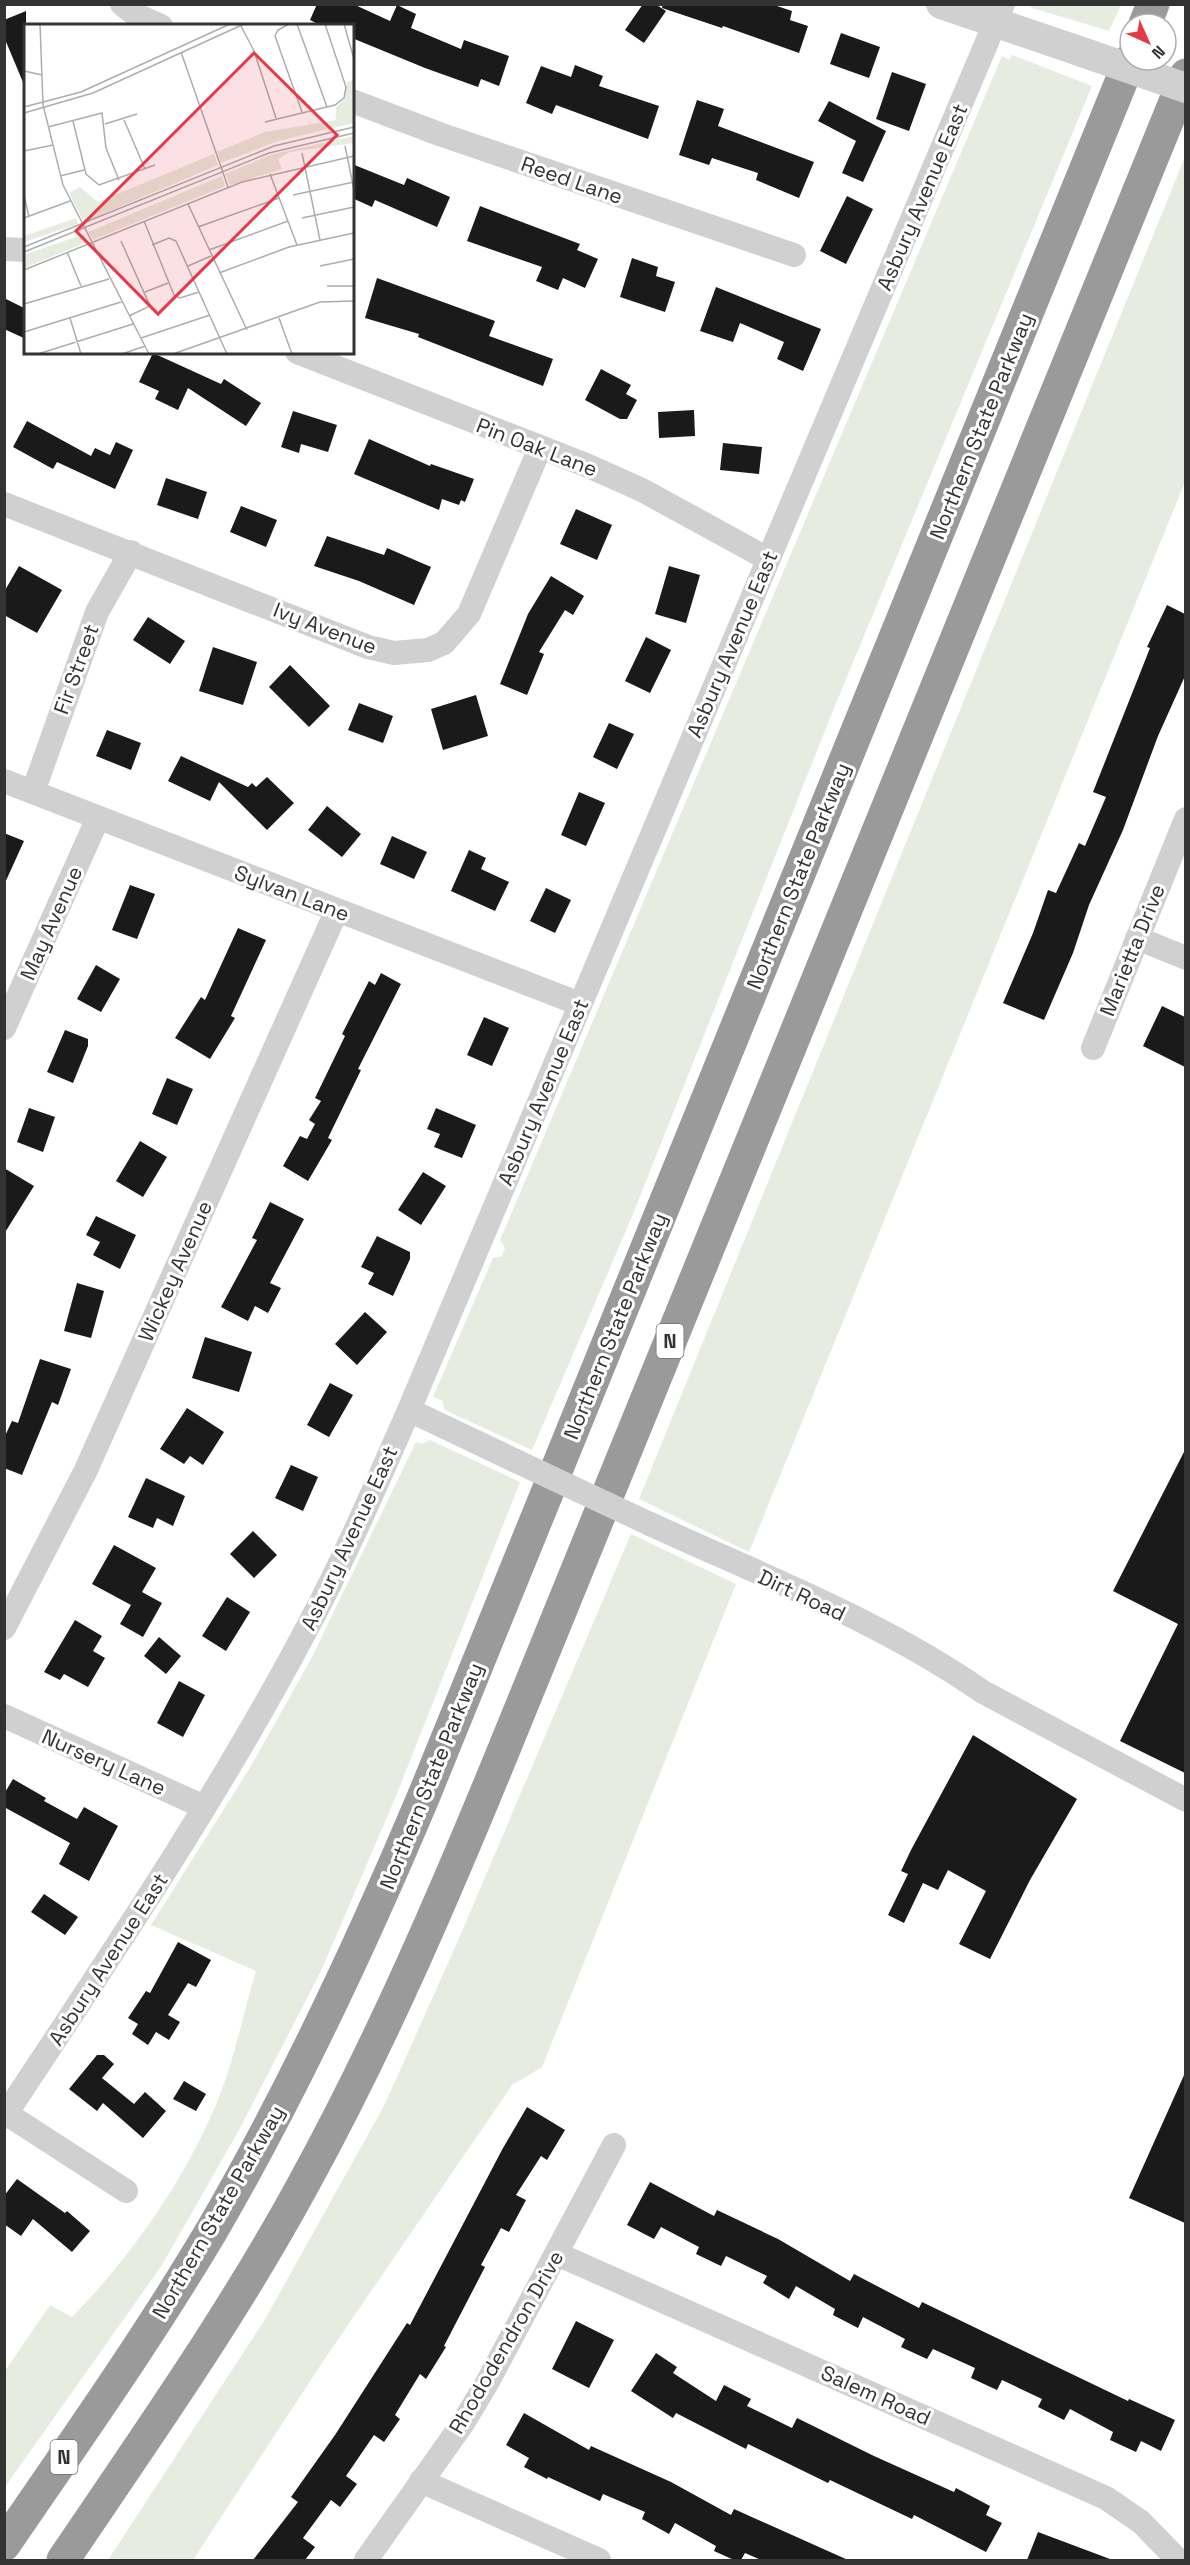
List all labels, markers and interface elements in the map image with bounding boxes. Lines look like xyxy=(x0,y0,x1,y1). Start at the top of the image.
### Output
north arrow xyxy=(1118,12,1178,72)
inset map xyxy=(24,24,354,354)
text: N xyxy=(1147,41,1169,63)
street label: Asbury Avenue East xyxy=(870,99,974,295)
street label: Reed Lane xyxy=(518,150,626,210)
street label: Northern State Parkway xyxy=(923,309,1039,543)
street label: Pin Oak Lane xyxy=(473,412,601,482)
street label: Asbury Avenue East xyxy=(680,546,784,742)
street label: Ivy Avenue xyxy=(269,596,381,660)
street label: Fir Street xyxy=(47,620,105,718)
street label: Northern State Parkway xyxy=(740,759,856,993)
street label: Sylvan Lane xyxy=(231,859,353,927)
street label: May Avenue xyxy=(14,862,88,984)
street label: Marietta Drive xyxy=(1093,880,1171,1020)
street label: Asbury Avenue East xyxy=(491,994,595,1190)
street label: Wickey Avenue xyxy=(132,1196,218,1346)
street label: Northern State Parkway xyxy=(558,1209,672,1443)
road number: N xyxy=(656,1324,684,1358)
street label: Asbury Avenue East xyxy=(294,1441,404,1635)
street label: Dirt Road xyxy=(754,1563,850,1627)
street label: Northern State Parkway xyxy=(373,1659,489,1893)
street label: Nursery Lane xyxy=(38,1723,170,1801)
street label: Asbury Avenue East xyxy=(42,1868,174,2050)
street label: Northern State Parkway xyxy=(146,2100,290,2324)
street label: Rhododendron Drive xyxy=(443,2246,569,2438)
street label: Salem Road xyxy=(817,2359,935,2431)
road number: N xyxy=(50,2440,78,2474)

